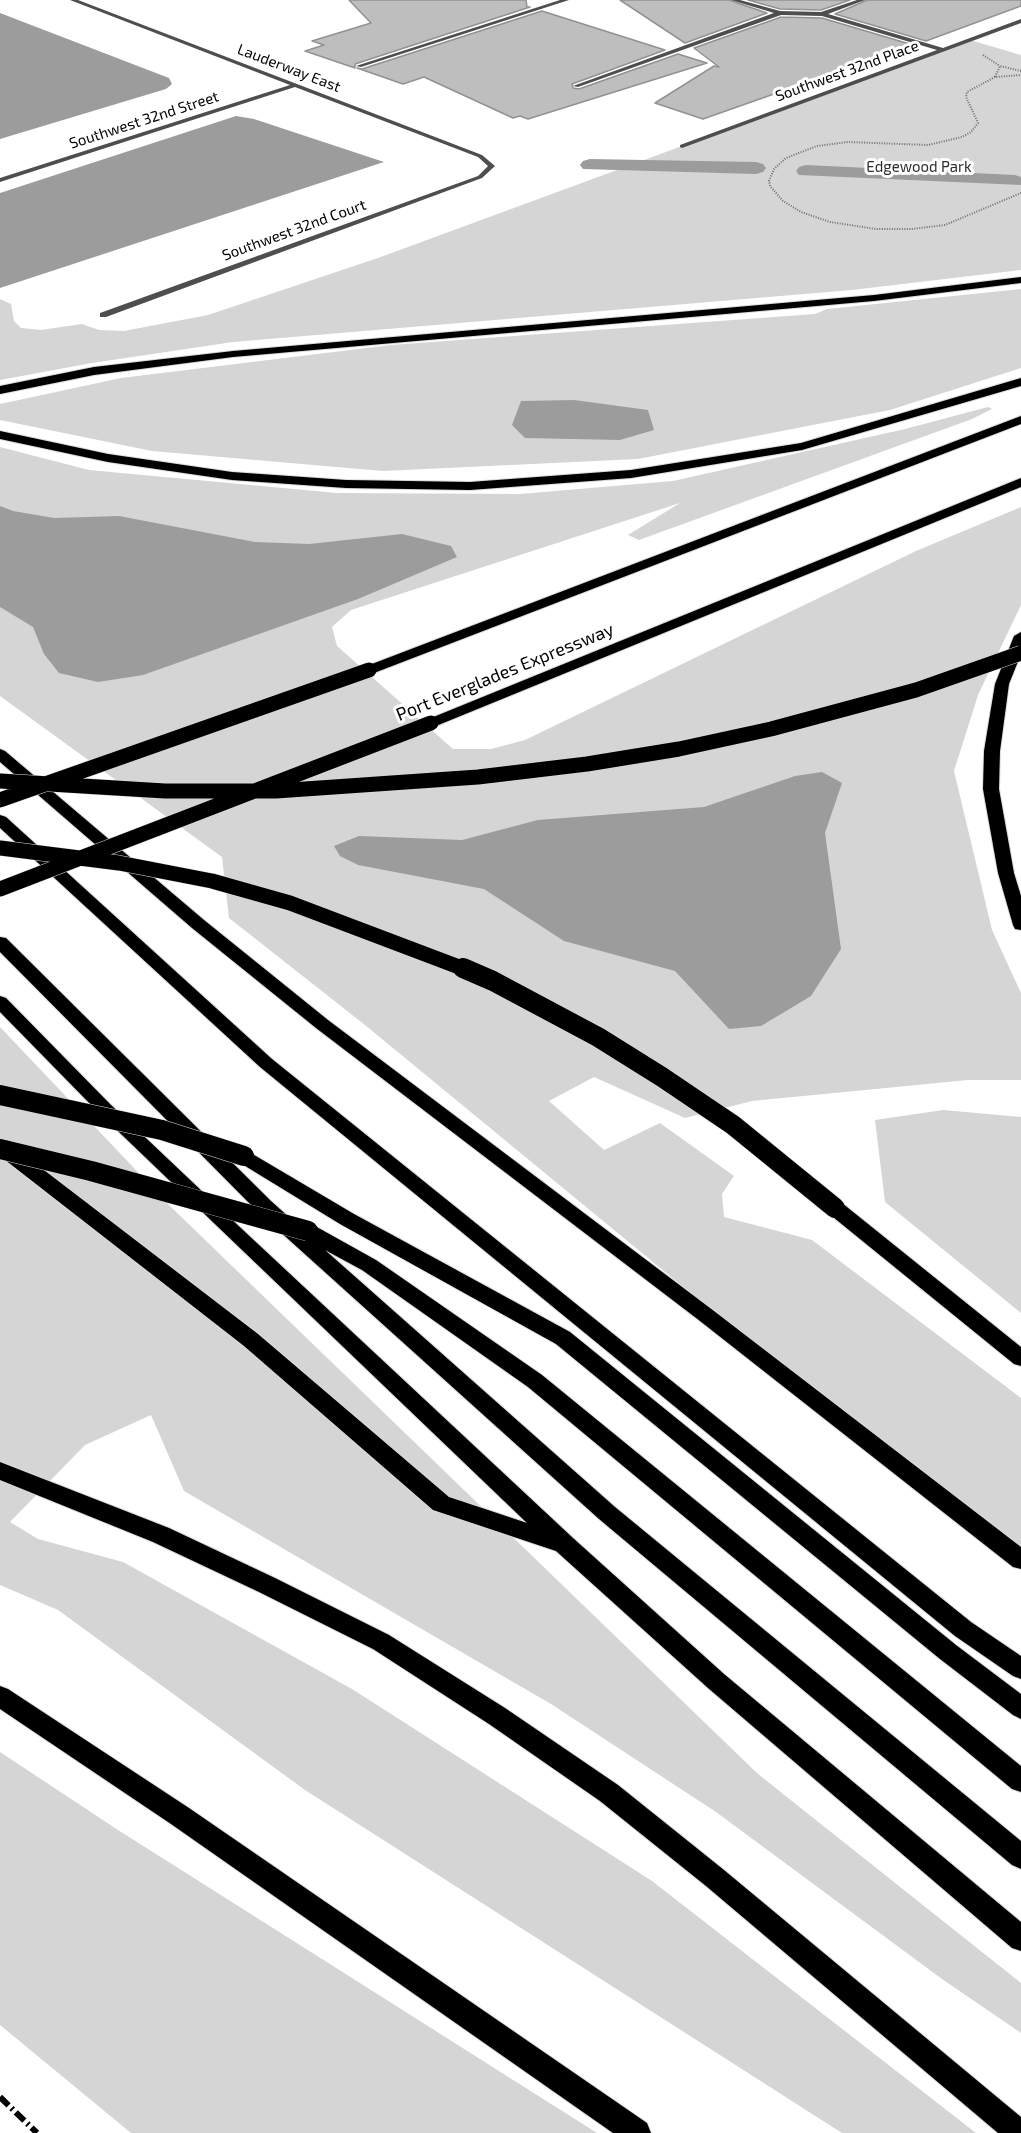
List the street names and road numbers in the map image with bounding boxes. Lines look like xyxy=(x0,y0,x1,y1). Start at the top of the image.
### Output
street label: Southwest 32nd Place xyxy=(773,37,921,105)
street label: Lauderway East xyxy=(235,40,343,96)
street label: Southwest 32nd Street xyxy=(67,87,221,153)
street label: Southwest 32nd Court xyxy=(220,196,368,264)
street label: Port Everglades Expressway xyxy=(393,618,617,726)

